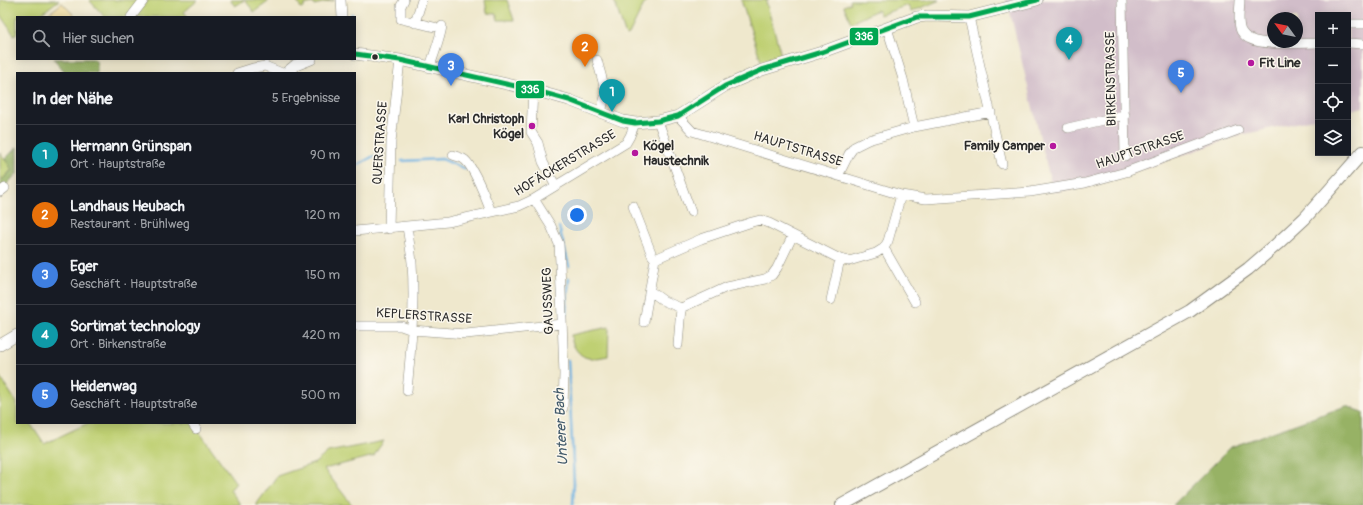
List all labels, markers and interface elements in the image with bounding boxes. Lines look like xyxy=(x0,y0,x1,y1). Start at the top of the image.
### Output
north arrow xyxy=(1267,12,1303,48)
map controls xyxy=(1315,12,1351,156)
button: + xyxy=(1315,12,1351,48)
search box xyxy=(16,16,356,60)
icon: search xyxy=(30,27,52,49)
line badge: 336 xyxy=(849,27,879,46)
pin: 4 xyxy=(1056,27,1082,60)
text: Hier suchen xyxy=(62,29,134,48)
text: 336 xyxy=(855,30,874,43)
street label: BIRKENSTRASSE xyxy=(1102,31,1120,127)
pin: 2 xyxy=(572,34,598,67)
button: − xyxy=(1315,48,1351,84)
unlabelled marker xyxy=(370,52,380,62)
pin: 3 xyxy=(438,53,464,86)
place label: Fit Line xyxy=(1259,55,1301,71)
marker: Fit Line xyxy=(1246,58,1256,68)
pin: 5 xyxy=(1168,60,1194,93)
pin: 1 xyxy=(599,79,625,112)
line badge: 336 xyxy=(515,80,545,99)
text: 336 xyxy=(521,83,540,96)
button: locate xyxy=(1315,84,1351,120)
text: In der Nähe xyxy=(32,88,113,109)
text: 5 Ergebnisse xyxy=(272,90,340,106)
street label: QUERSTRASSE xyxy=(369,101,391,185)
place label: Karl Christoph Kögel xyxy=(448,111,524,142)
button: layers xyxy=(1315,120,1351,156)
marker: Karl Christoph Kögel xyxy=(527,121,537,131)
street label: HOFÄCKERSTRASSE xyxy=(511,126,619,200)
street label: HAUPTSTRASSE xyxy=(1094,127,1186,173)
street label: HAUPTSTRASSE xyxy=(752,128,845,170)
text: Hermann Grünspan xyxy=(70,137,192,156)
place label: Kögel Haustechnik xyxy=(643,138,709,169)
place label: Family Camper xyxy=(964,138,1045,154)
marker: Family Camper xyxy=(1048,141,1058,151)
text: 1 xyxy=(42,147,48,163)
text: 90 m xyxy=(310,147,340,163)
marker: Kögel Haustechnik xyxy=(630,148,640,158)
text: Ort · Hauptstraße xyxy=(70,156,165,172)
text: Landhaus Heubach xyxy=(70,197,185,216)
your location xyxy=(567,205,587,225)
text: 2 xyxy=(41,207,49,223)
text: 120 m xyxy=(304,207,340,223)
text: Restaurant · Brühlweg xyxy=(70,216,190,232)
text: Eger xyxy=(70,257,98,276)
text: 3 xyxy=(41,267,49,283)
text: 150 m xyxy=(305,267,340,283)
street label: GAUSSWEG xyxy=(539,267,557,335)
text: Geschäft · Hauptstraße xyxy=(70,276,197,292)
street label: KEPLERSTRASSE xyxy=(376,305,473,327)
text: Sortimat technology xyxy=(70,317,200,336)
text: 4 xyxy=(41,327,49,343)
text: 420 m xyxy=(302,327,340,343)
text: Ort · Birkenstraße xyxy=(70,336,166,352)
text: Heidenwag xyxy=(70,377,137,396)
water label: Unterer Bach xyxy=(550,386,572,466)
text: 5 xyxy=(41,387,49,403)
text: 500 m xyxy=(301,387,340,403)
text: Geschäft · Hauptstraße xyxy=(70,396,197,412)

